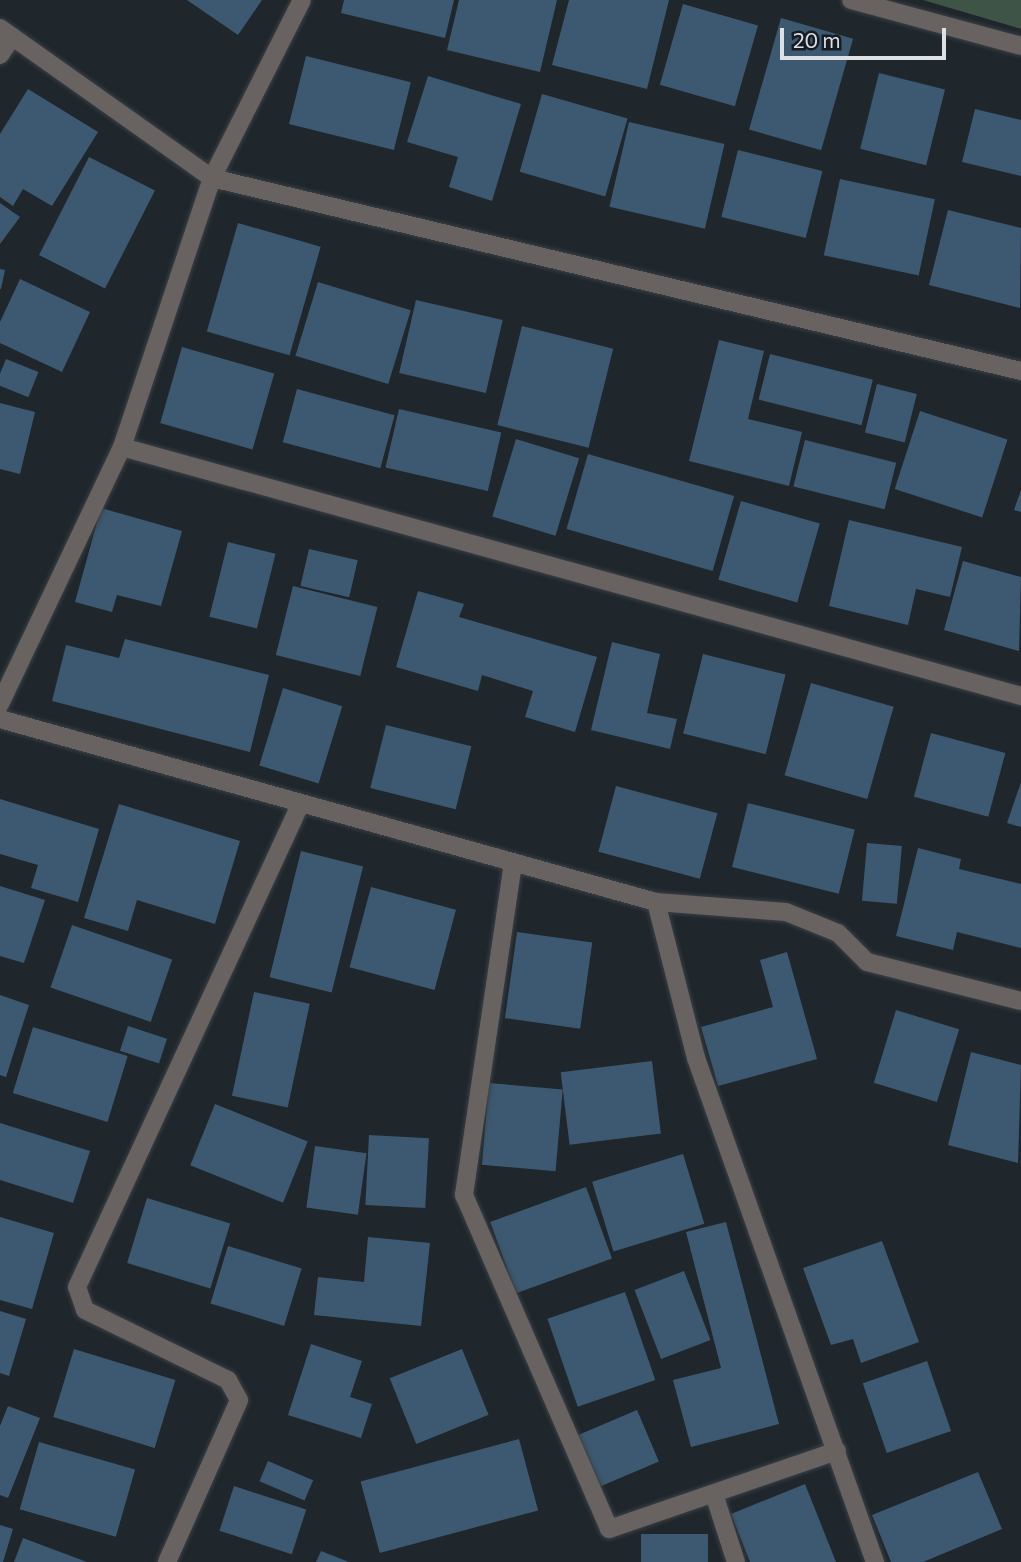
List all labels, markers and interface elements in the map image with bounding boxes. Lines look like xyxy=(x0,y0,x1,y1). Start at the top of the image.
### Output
scale bar xyxy=(783,14,949,58)
text: 20 m xyxy=(793,27,841,52)

